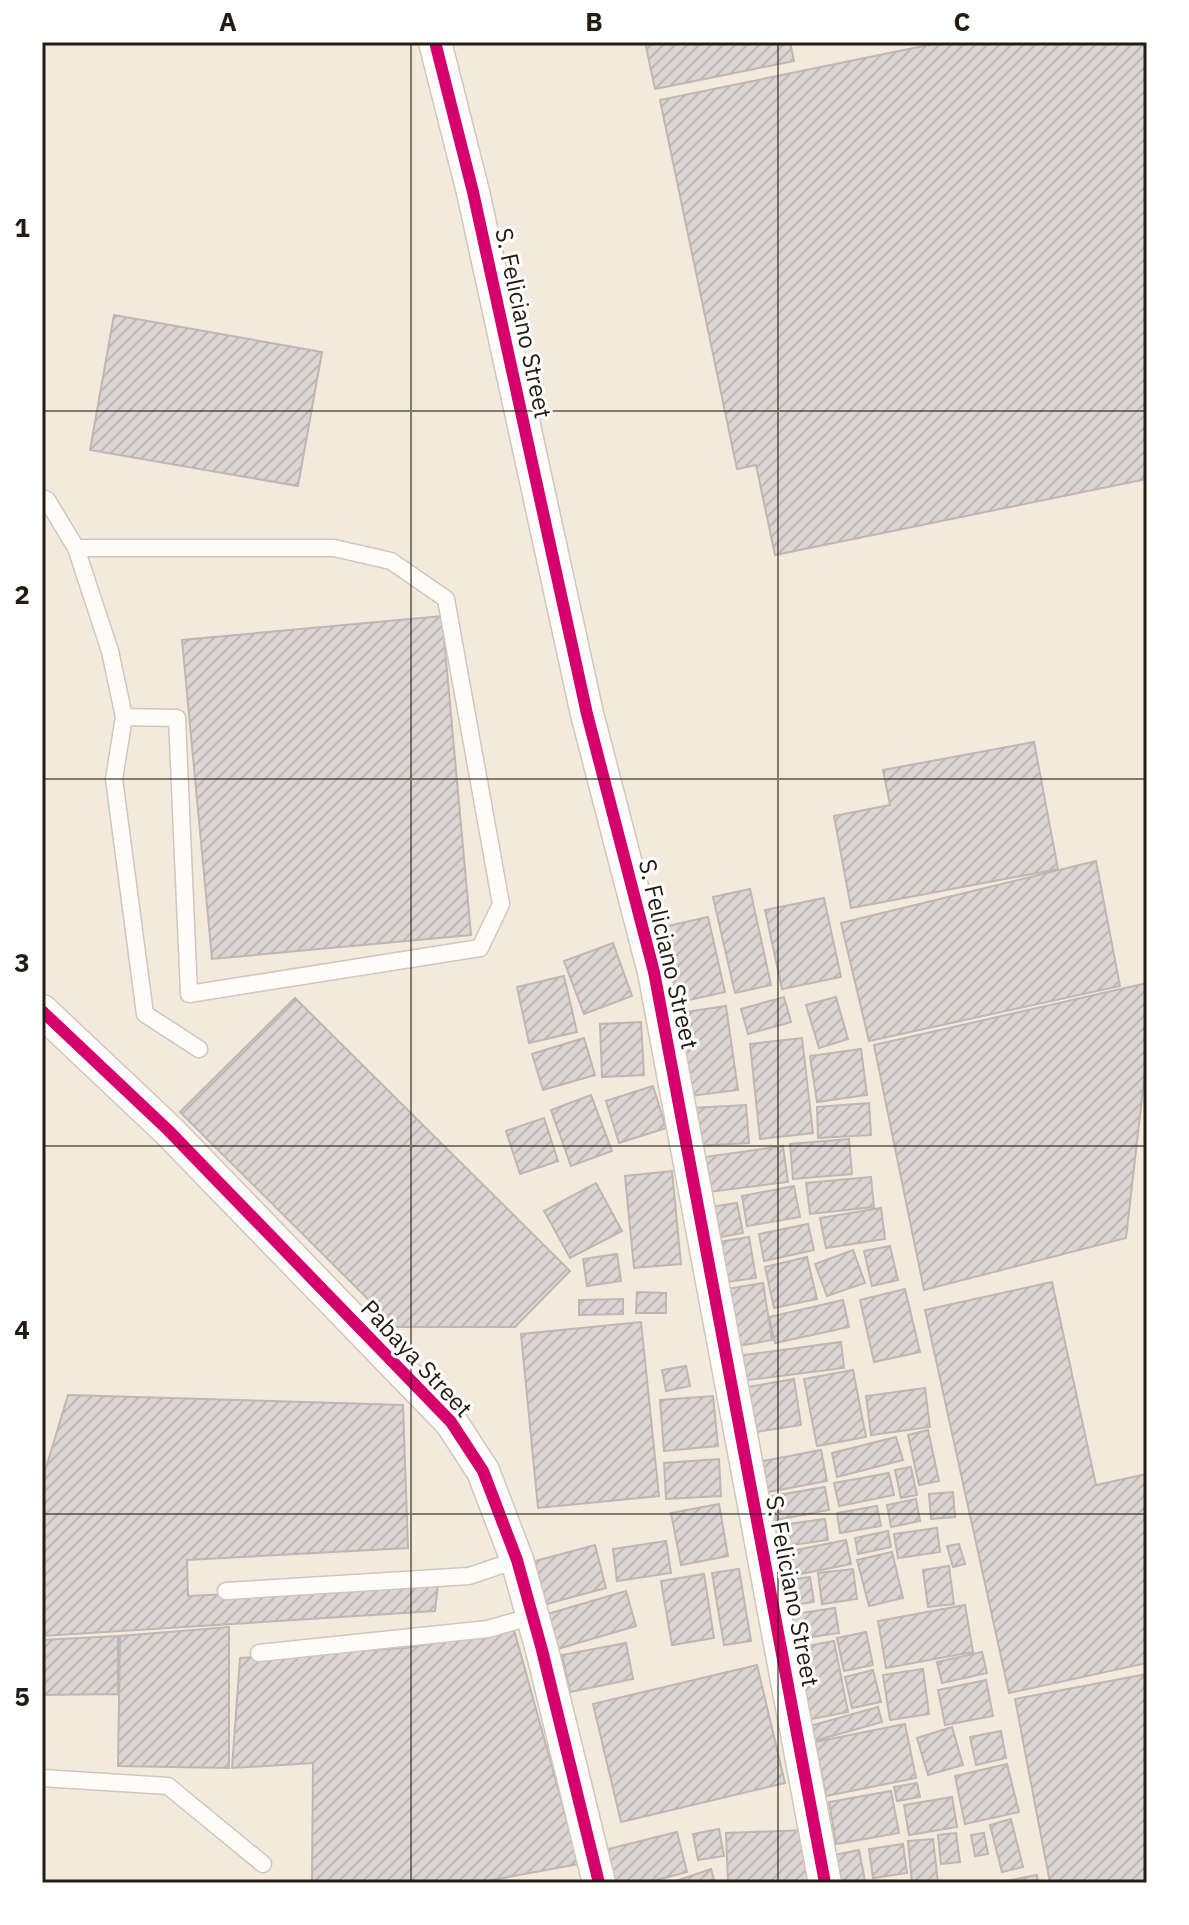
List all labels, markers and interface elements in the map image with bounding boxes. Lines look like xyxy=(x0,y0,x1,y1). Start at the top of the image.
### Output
text: A xyxy=(219,4,237,38)
text: B xyxy=(585,4,603,38)
text: C xyxy=(954,4,971,38)
text: 1 xyxy=(14,210,30,244)
street label: S. Feliciano Street xyxy=(488,225,560,421)
text: 2 xyxy=(14,577,30,611)
street label: S. Feliciano Street xyxy=(632,856,706,1052)
text: 3 xyxy=(14,945,30,979)
street label: Pabaya Street xyxy=(354,1292,480,1424)
text: 4 xyxy=(14,1312,30,1346)
street label: S. Feliciano Street xyxy=(759,1493,827,1689)
text: 5 xyxy=(14,1679,30,1713)

